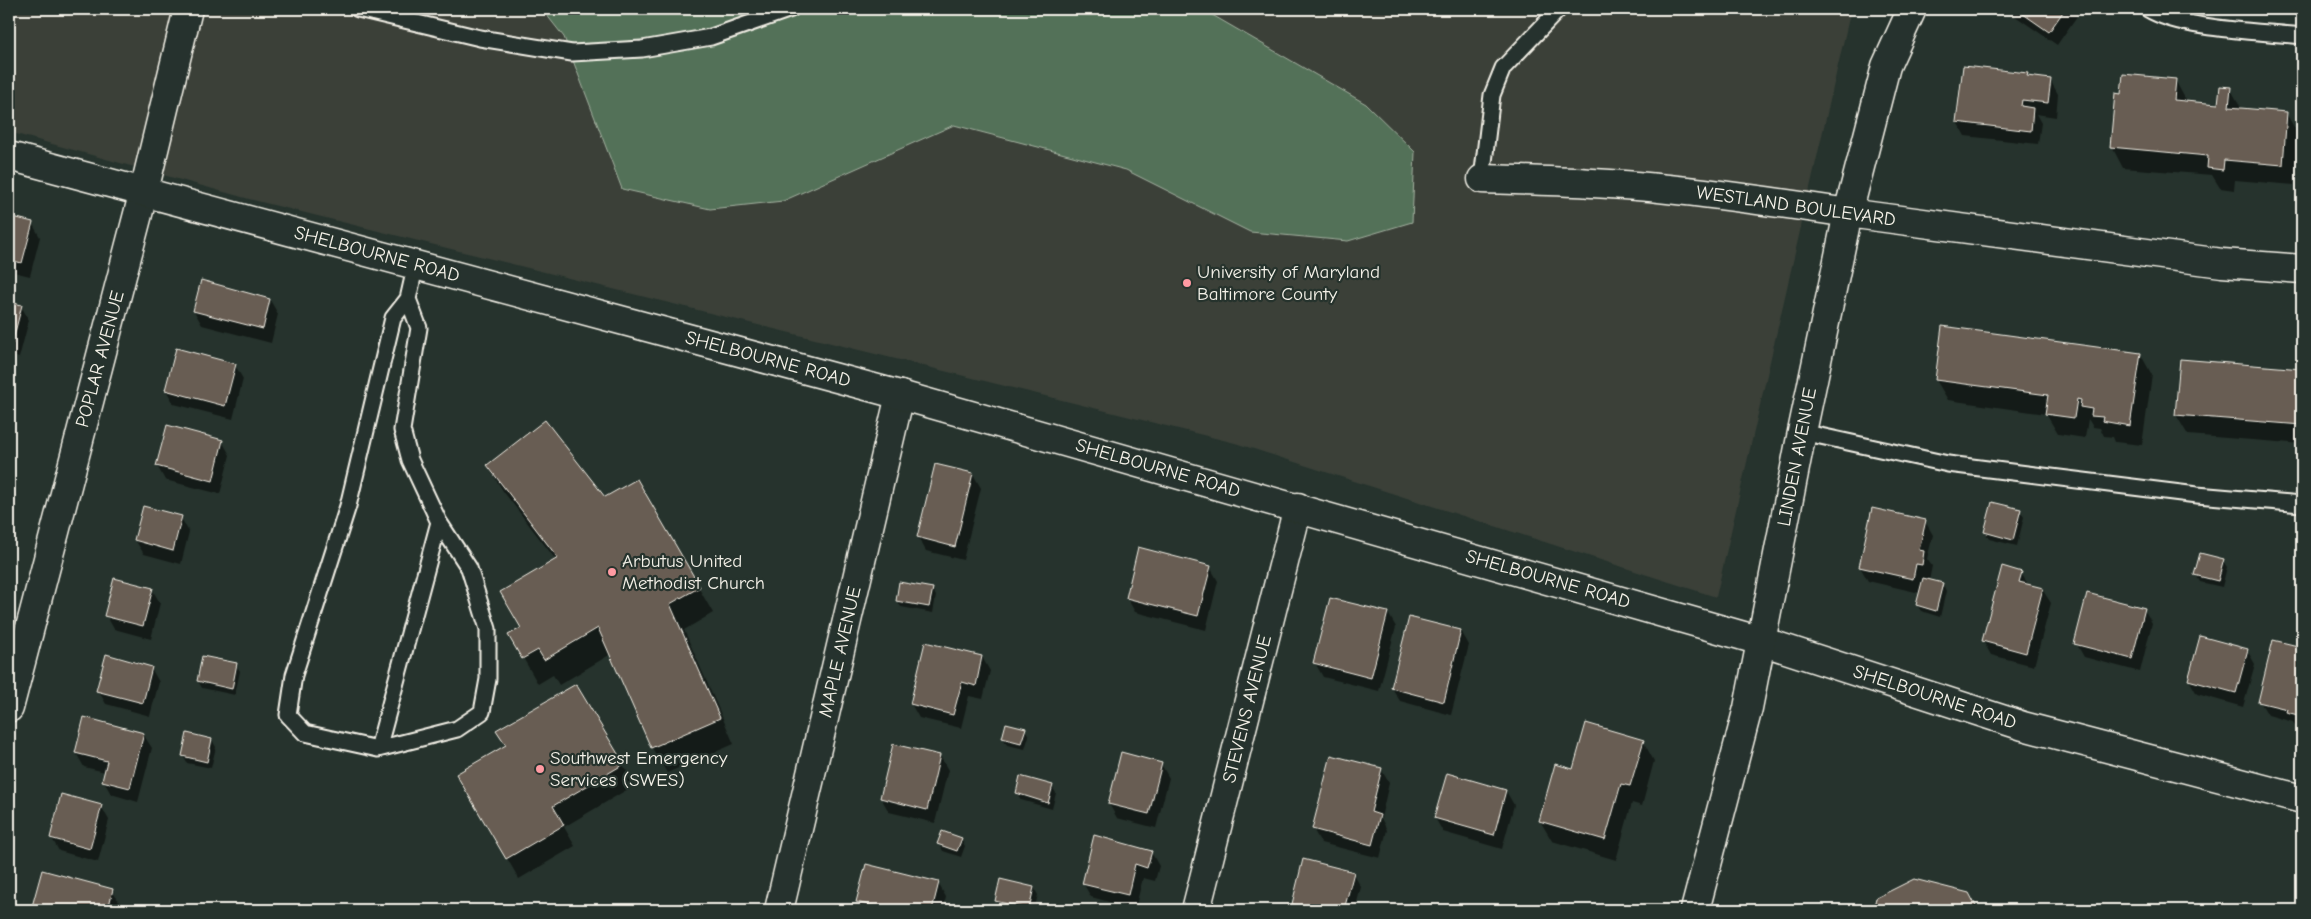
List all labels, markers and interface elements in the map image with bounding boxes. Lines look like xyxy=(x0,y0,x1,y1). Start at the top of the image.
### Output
street label: WESTLAND BOULEVARD xyxy=(1695,181,1897,231)
street label: SHELBOURNE ROAD xyxy=(292,221,462,287)
place label: University of Maryland Baltimore County xyxy=(1197,261,1380,305)
marker: University of Maryland Baltimore County xyxy=(1181,277,1193,289)
street label: POPLAR AVENUE xyxy=(71,288,129,430)
street label: SHELBOURNE ROAD xyxy=(683,326,853,392)
street label: LINDEN AVENUE xyxy=(1773,386,1821,528)
street label: SHELBOURNE ROAD xyxy=(1073,434,1243,502)
street label: SHELBOURNE ROAD xyxy=(1463,545,1633,613)
place label: Arbutus United Methodist Church xyxy=(622,550,765,594)
marker: Arbutus United Methodist Church xyxy=(606,566,618,578)
street label: MAPLE AVENUE xyxy=(814,584,866,720)
street label: STEVENS AVENUE xyxy=(1218,633,1276,785)
street label: SHELBOURNE ROAD xyxy=(1851,660,2019,734)
place label: Southwest Emergency Services (SWES) xyxy=(550,747,728,791)
marker: Southwest Emergency Services (SWES) xyxy=(534,763,546,775)

